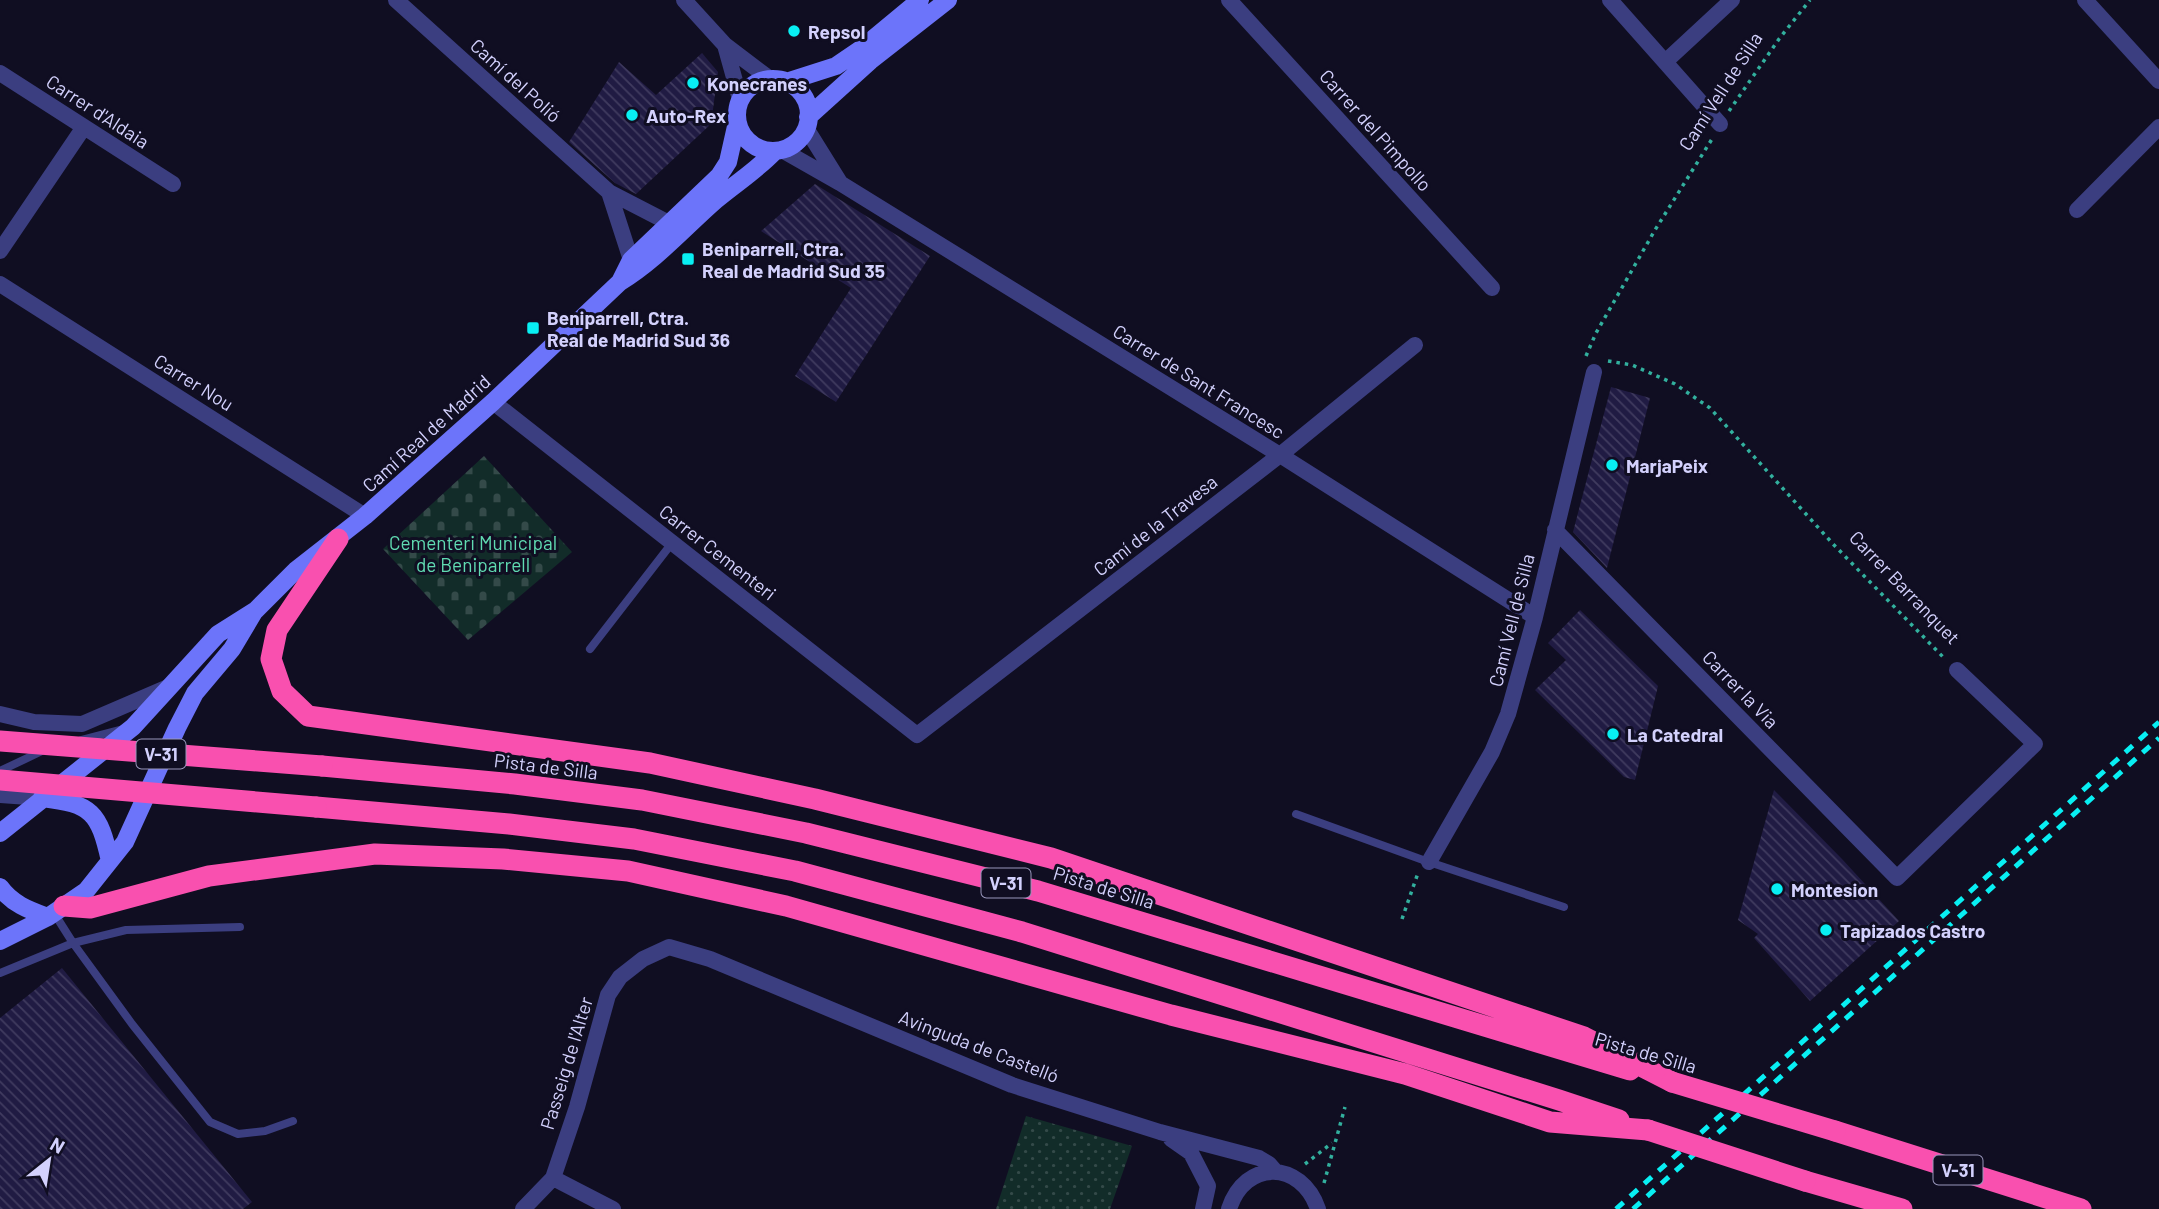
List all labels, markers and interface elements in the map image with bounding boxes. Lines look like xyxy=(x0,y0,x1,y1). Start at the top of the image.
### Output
place label: Repsol xyxy=(808,20,865,43)
marker: Repsol xyxy=(786,23,802,39)
street label: Camí Vell de Silla xyxy=(1673,28,1767,154)
street label: Camí del Polió xyxy=(466,33,566,127)
street label: Carrer del Pimpollo xyxy=(1315,64,1437,196)
street label: Carrer d'Aldaia xyxy=(42,69,154,153)
place label: Konecranes xyxy=(707,72,807,95)
marker: Konecranes xyxy=(685,75,701,91)
place label: Auto-Rex xyxy=(646,104,726,127)
marker: Auto-Rex xyxy=(624,107,640,123)
place label: Beniparrell, Ctra. Real de Madrid Sud 35 xyxy=(702,237,885,282)
marker: Beniparrell, Ctra. Real de Madrid Sud 35 xyxy=(680,251,696,267)
place label: Beniparrell, Ctra. Real de Madrid Sud 36 xyxy=(547,306,730,351)
street label: Carrer de Sant Francesc xyxy=(1109,319,1289,443)
marker: Beniparrell, Ctra. Real de Madrid Sud 36 xyxy=(525,320,541,336)
street label: Carrer Nou xyxy=(150,349,238,415)
street label: Camí Real de Madrid xyxy=(357,370,495,496)
place label: MarjaPeix xyxy=(1626,454,1708,477)
marker: MarjaPeix xyxy=(1604,457,1620,473)
street label: Camí de la Travesa xyxy=(1089,470,1221,580)
street label: Carrer Cementeri xyxy=(655,499,781,605)
street label: Carrer Barranquet xyxy=(1845,526,1965,648)
park label: Cementeri Municipal de Beniparrell xyxy=(389,531,557,576)
street label: Camí Vell de Silla xyxy=(1483,551,1539,689)
street label: Carrer la Via xyxy=(1698,645,1784,733)
place label: La Catedral xyxy=(1627,723,1723,746)
marker: La Catedral xyxy=(1605,726,1621,742)
road number: V-31 xyxy=(136,740,186,768)
street label: Pista de Silla xyxy=(493,748,599,784)
street label: Pista de Silla xyxy=(1051,861,1157,913)
road number: V-31 xyxy=(982,868,1030,898)
place label: Montesion xyxy=(1791,878,1878,901)
marker: Montesion xyxy=(1769,881,1785,897)
place label: Tapizados Castro xyxy=(1840,919,1985,942)
marker: Tapizados Castro xyxy=(1818,922,1834,938)
street label: Passeig de l'Alter xyxy=(535,994,597,1132)
street label: Avinguda de Castelló xyxy=(896,1005,1062,1087)
street label: Pista de Silla xyxy=(1593,1027,1699,1077)
north arrow xyxy=(14,1125,84,1195)
text: N xyxy=(47,1132,69,1158)
road number: V-31 xyxy=(1934,1156,1982,1184)

